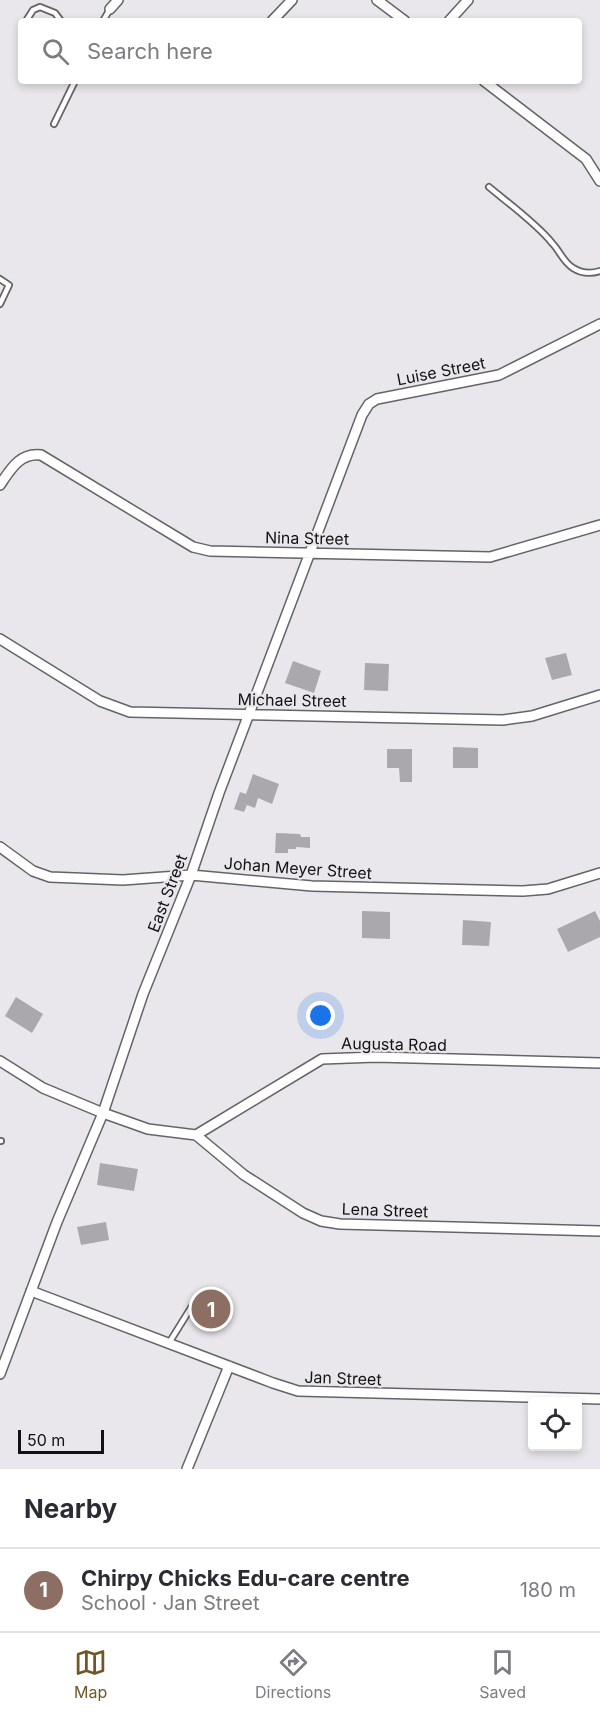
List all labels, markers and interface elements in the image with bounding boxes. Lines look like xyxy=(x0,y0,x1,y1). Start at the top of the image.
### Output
search box xyxy=(18,18,582,84)
icon: search xyxy=(39,35,72,68)
text: Search here xyxy=(87,38,213,64)
street label: Luise Street xyxy=(395,353,487,389)
street label: Nina Street xyxy=(265,527,349,549)
street label: Michael Street xyxy=(237,689,347,711)
street label: East Street xyxy=(143,851,191,935)
street label: Johan Meyer Street xyxy=(223,853,373,883)
your location xyxy=(306,1001,335,1030)
street label: Augusta Road xyxy=(341,1033,447,1055)
street label: Lena Street xyxy=(341,1198,429,1222)
pin: 1 xyxy=(192,1286,230,1332)
street label: Jan Street xyxy=(304,1367,382,1389)
map controls xyxy=(528,1397,582,1451)
button: locate xyxy=(528,1397,582,1451)
scale bar xyxy=(18,1427,104,1454)
text: 50 m xyxy=(27,1430,65,1450)
text: Nearby xyxy=(24,1493,117,1524)
text: Chirpy Chicks Edu-care centre xyxy=(81,1565,410,1591)
text: 1 xyxy=(39,1578,48,1602)
text: 180 m xyxy=(520,1578,576,1602)
text: School · Jan Street xyxy=(81,1591,259,1615)
tab: Map xyxy=(74,1646,107,1702)
tab: Directions xyxy=(255,1646,331,1702)
tab: Saved xyxy=(479,1646,526,1702)

